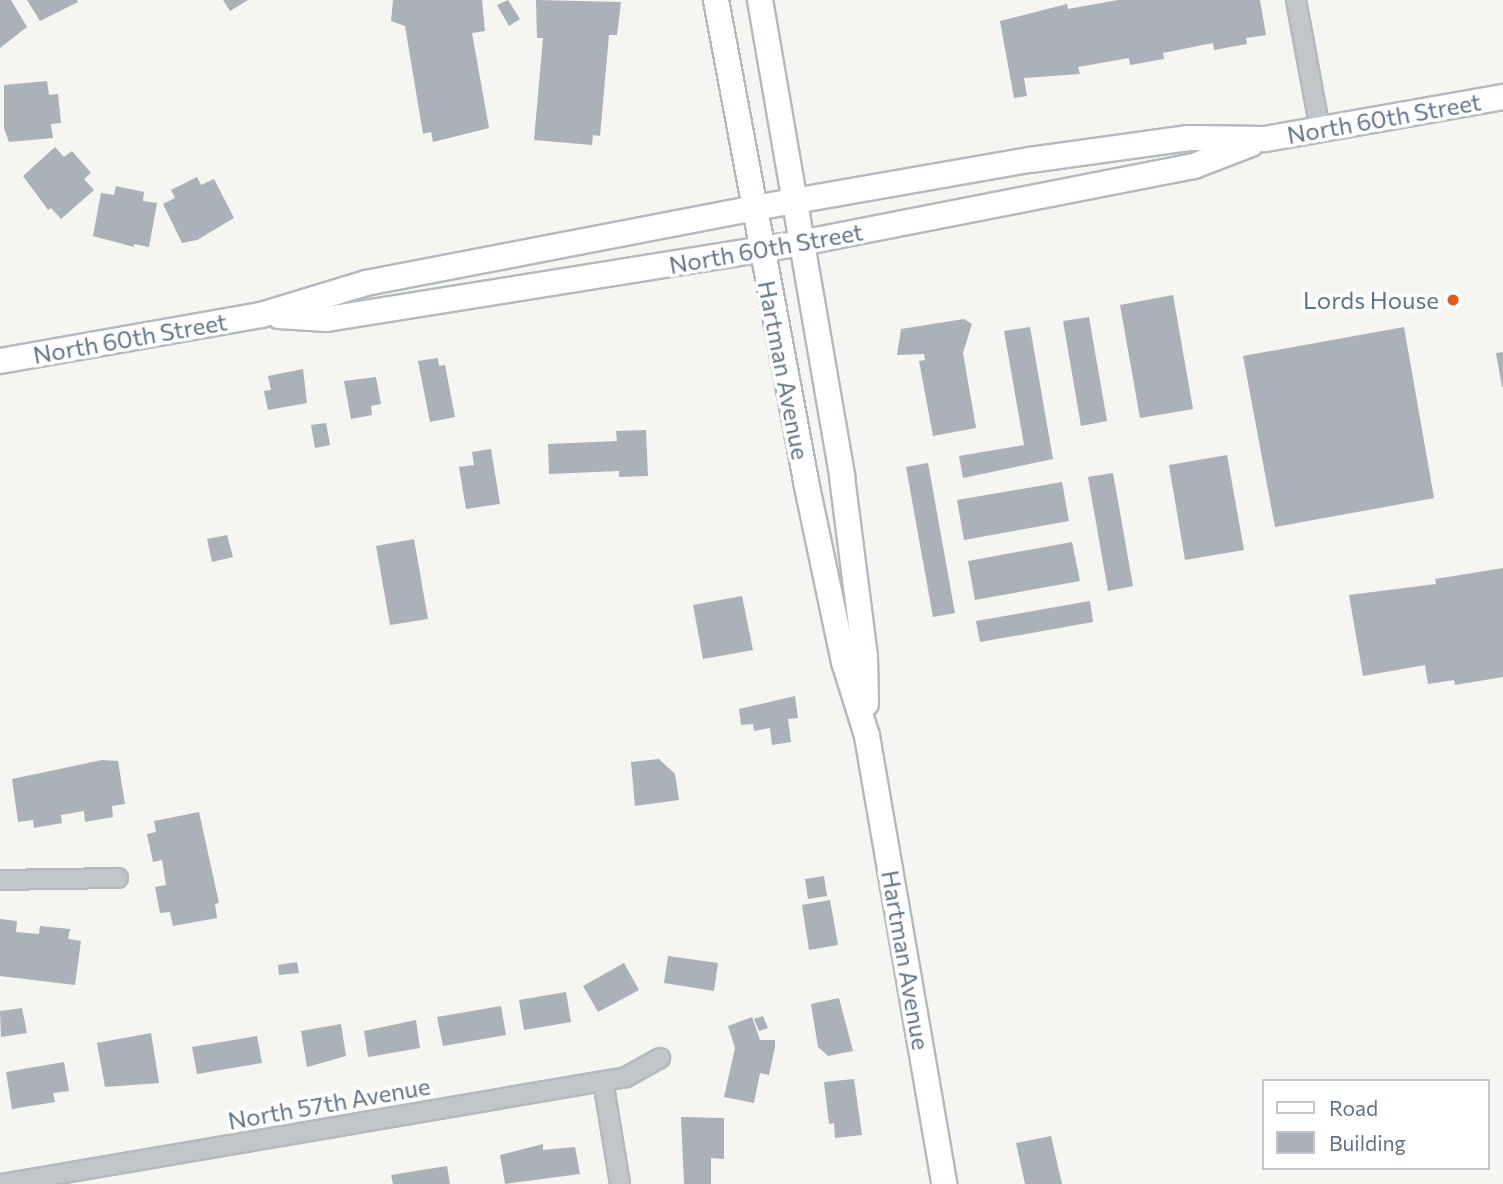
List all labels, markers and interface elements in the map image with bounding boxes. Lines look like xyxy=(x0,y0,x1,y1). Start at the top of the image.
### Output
street label: North 60th Street xyxy=(1285,87,1483,149)
street label: North 60th Street xyxy=(667,217,865,279)
street label: Hartman Avenue xyxy=(753,278,815,462)
place label: Lords House xyxy=(1303,286,1439,314)
marker: Lords House xyxy=(1445,292,1461,308)
street label: North 60th Street xyxy=(31,307,229,369)
street label: Hartman Avenue xyxy=(876,868,936,1052)
street label: North 57th Avenue xyxy=(226,1071,432,1135)
legend xyxy=(1262,1079,1489,1170)
text: Road xyxy=(1329,1095,1378,1120)
text: Building xyxy=(1329,1130,1406,1155)

